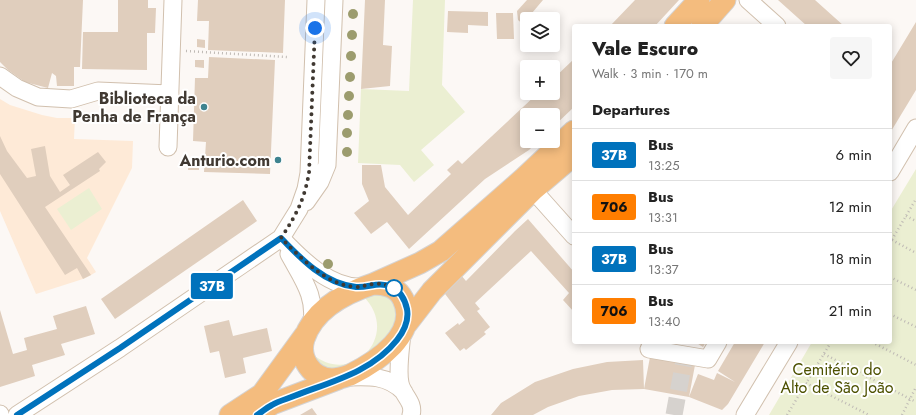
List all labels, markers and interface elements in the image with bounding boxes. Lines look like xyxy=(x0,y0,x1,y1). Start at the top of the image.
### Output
map controls xyxy=(520,12,560,148)
button: layers xyxy=(520,12,560,52)
your location xyxy=(305,18,325,38)
text: Vale Escuro xyxy=(592,35,698,62)
button: heart xyxy=(830,37,872,79)
button: + xyxy=(520,60,560,100)
text: Walk · 3 min · 170 m xyxy=(592,64,708,83)
place label: Biblioteca da Penha de França xyxy=(72,87,196,128)
text: Departures xyxy=(592,99,670,121)
marker: Biblioteca da Penha de França xyxy=(199,102,209,112)
button: − xyxy=(520,108,560,148)
text: Bus xyxy=(648,134,673,156)
text: 6 min xyxy=(835,144,872,166)
text: 37B xyxy=(601,145,627,165)
place label: Anturio.com xyxy=(179,149,270,172)
marker: Anturio.com xyxy=(273,155,283,165)
text: 13:25 xyxy=(648,156,680,175)
text: Bus xyxy=(648,186,673,208)
text: 12 min xyxy=(829,196,872,218)
text: 706 xyxy=(600,197,628,217)
text: 13:31 xyxy=(648,208,678,227)
text: Bus xyxy=(648,238,673,260)
text: 18 min xyxy=(829,248,872,270)
text: 37B xyxy=(601,249,627,269)
text: 13:37 xyxy=(648,260,679,279)
line badge: 37B xyxy=(189,273,235,299)
text: 37B xyxy=(199,276,225,296)
unlabelled marker xyxy=(385,279,403,297)
text: Bus xyxy=(648,290,673,312)
text: 21 min xyxy=(829,300,872,322)
text: 706 xyxy=(600,301,628,321)
text: 13:40 xyxy=(648,312,680,331)
park label: Cemitério do Alto de São João xyxy=(781,358,894,399)

